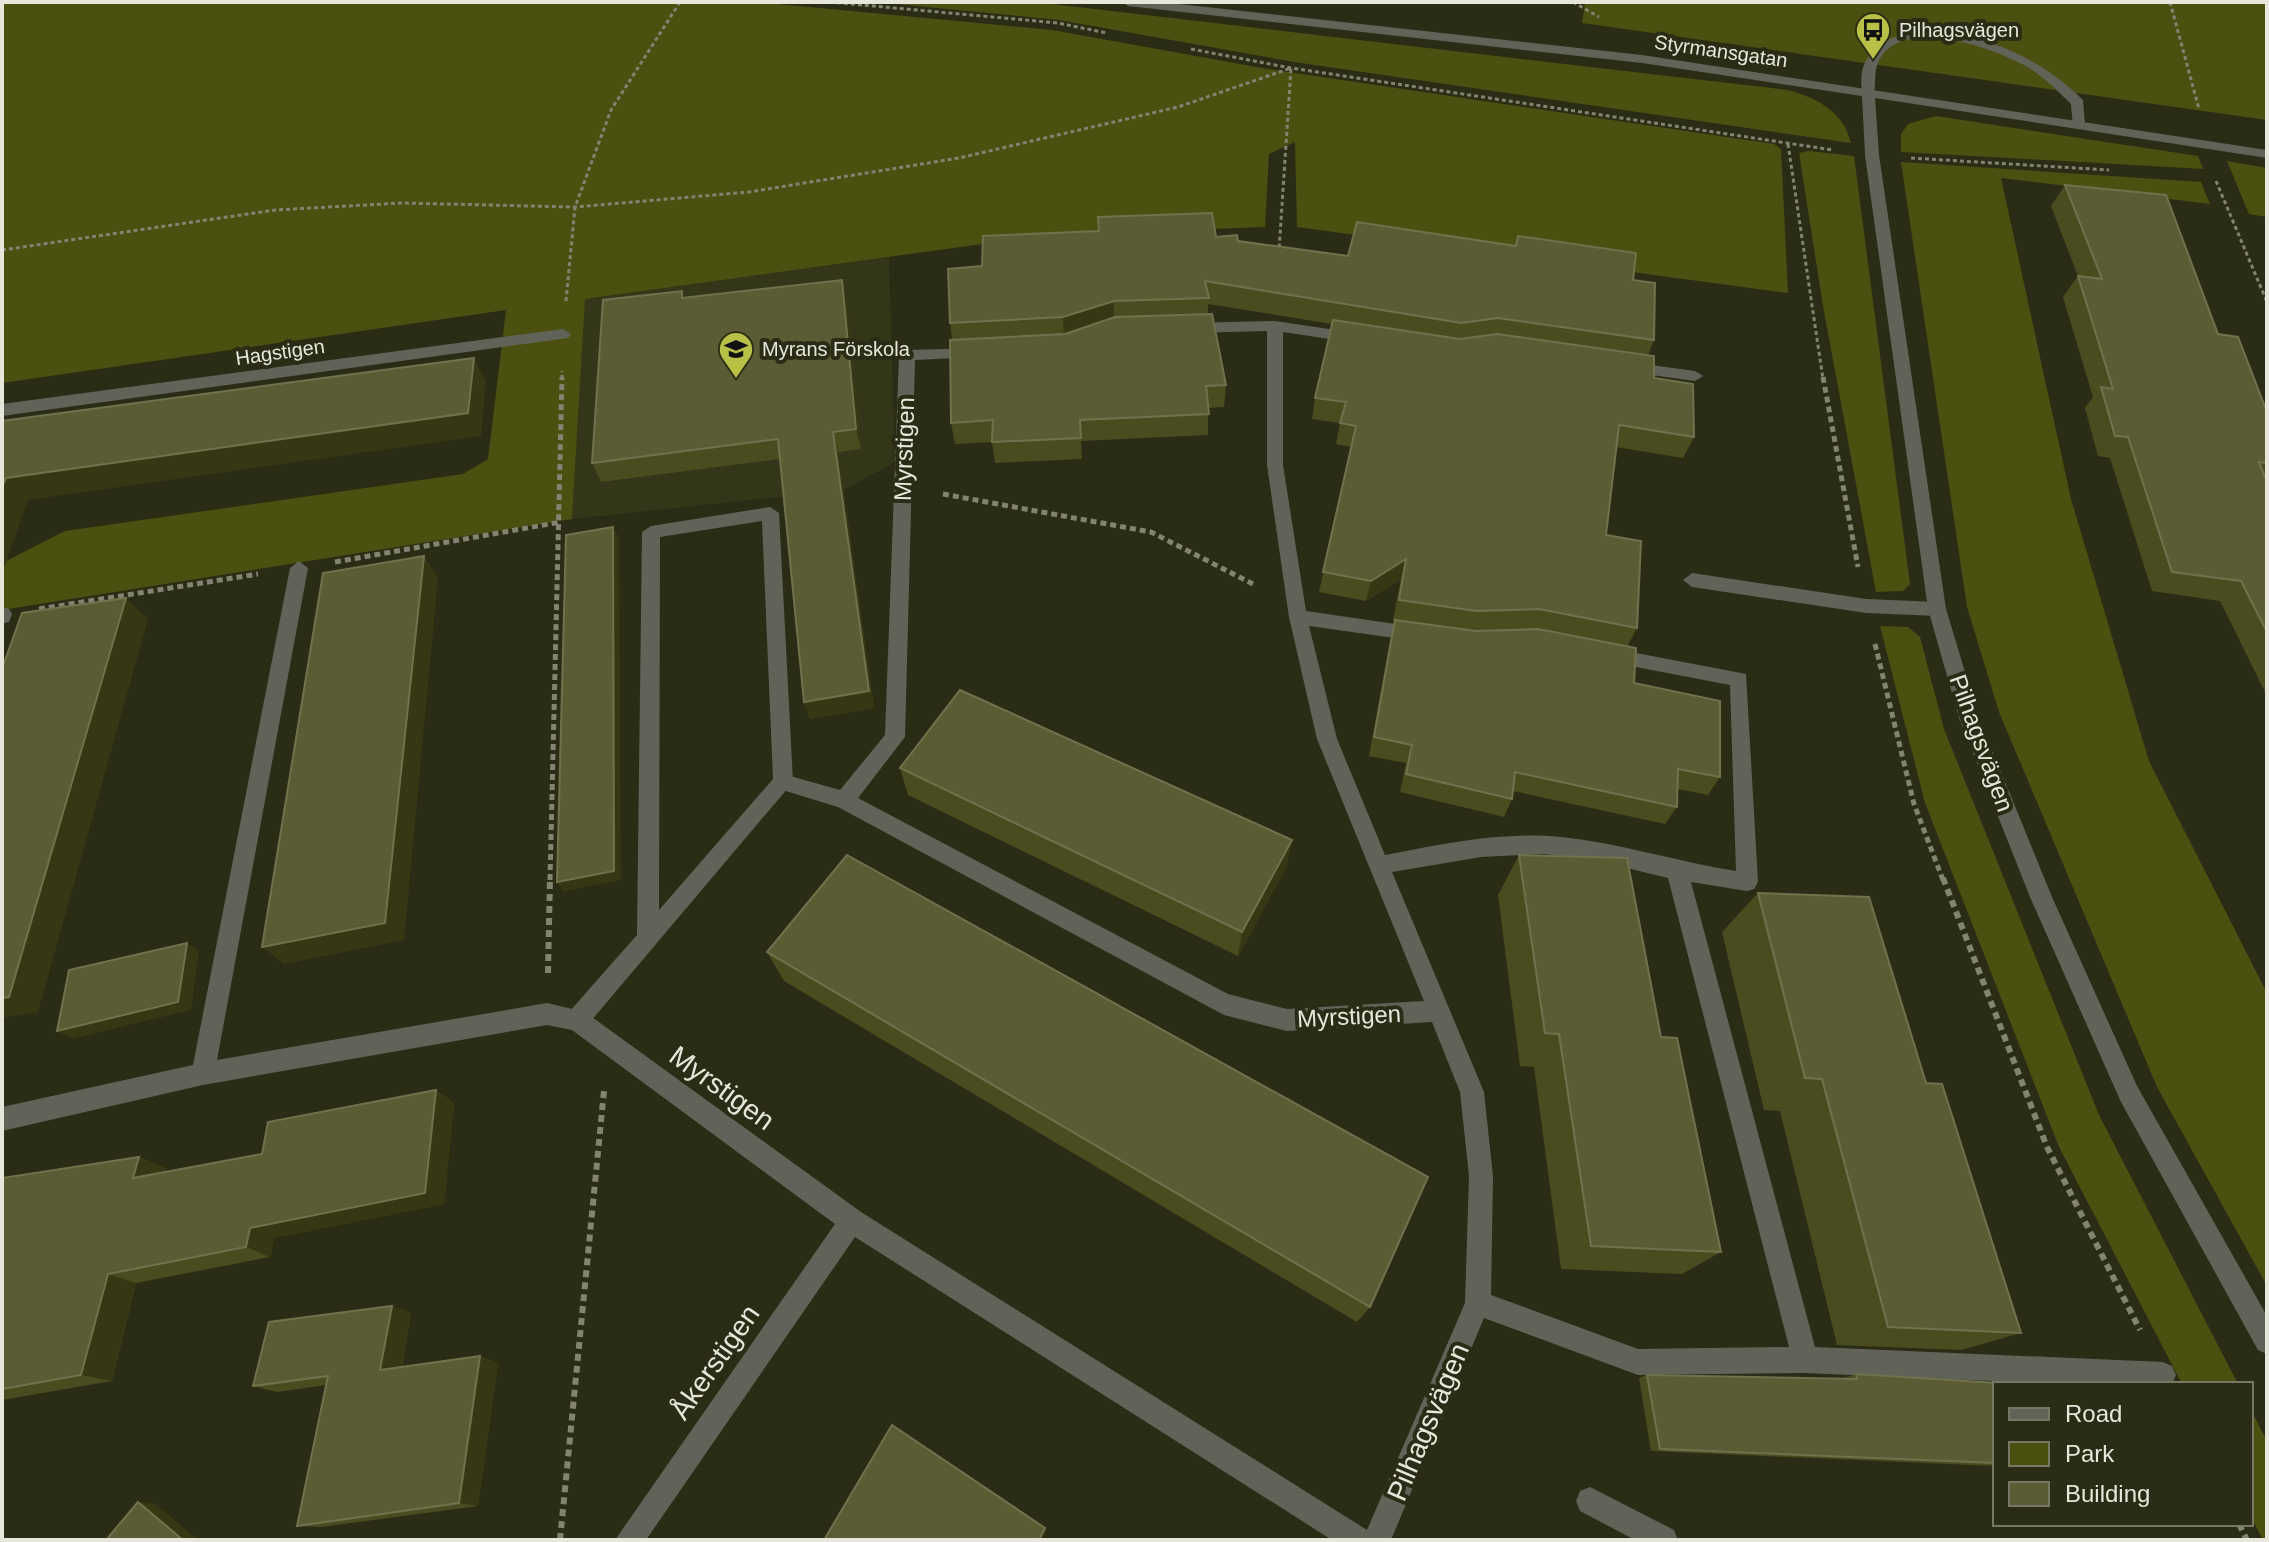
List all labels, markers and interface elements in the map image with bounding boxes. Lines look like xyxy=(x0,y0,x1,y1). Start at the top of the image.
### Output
bus stop icon: Pilhagsvägen xyxy=(1854,11,1892,61)
place label: Pilhagsvägen xyxy=(1899,19,2019,41)
street label: Styrmansgatan xyxy=(1653,31,1789,71)
school or university icon: Myrans Förskola xyxy=(717,330,755,380)
street label: Hagstigen xyxy=(234,335,326,369)
place label: Myrans Förskola xyxy=(762,338,911,360)
street label: Myrstigen xyxy=(889,397,919,501)
street label: Pilhagsvägen xyxy=(1945,671,2019,815)
street label: Myrstigen xyxy=(1296,1000,1402,1032)
street label: Myrstigen xyxy=(664,1040,780,1136)
street label: Åkerstigen xyxy=(664,1299,766,1425)
street label: Pilhagsvägen xyxy=(1381,1339,1475,1505)
legend xyxy=(1993,1382,2253,1526)
text: Road xyxy=(2065,1400,2122,1427)
text: Park xyxy=(2065,1440,2115,1467)
text: Building xyxy=(2065,1480,2150,1507)

